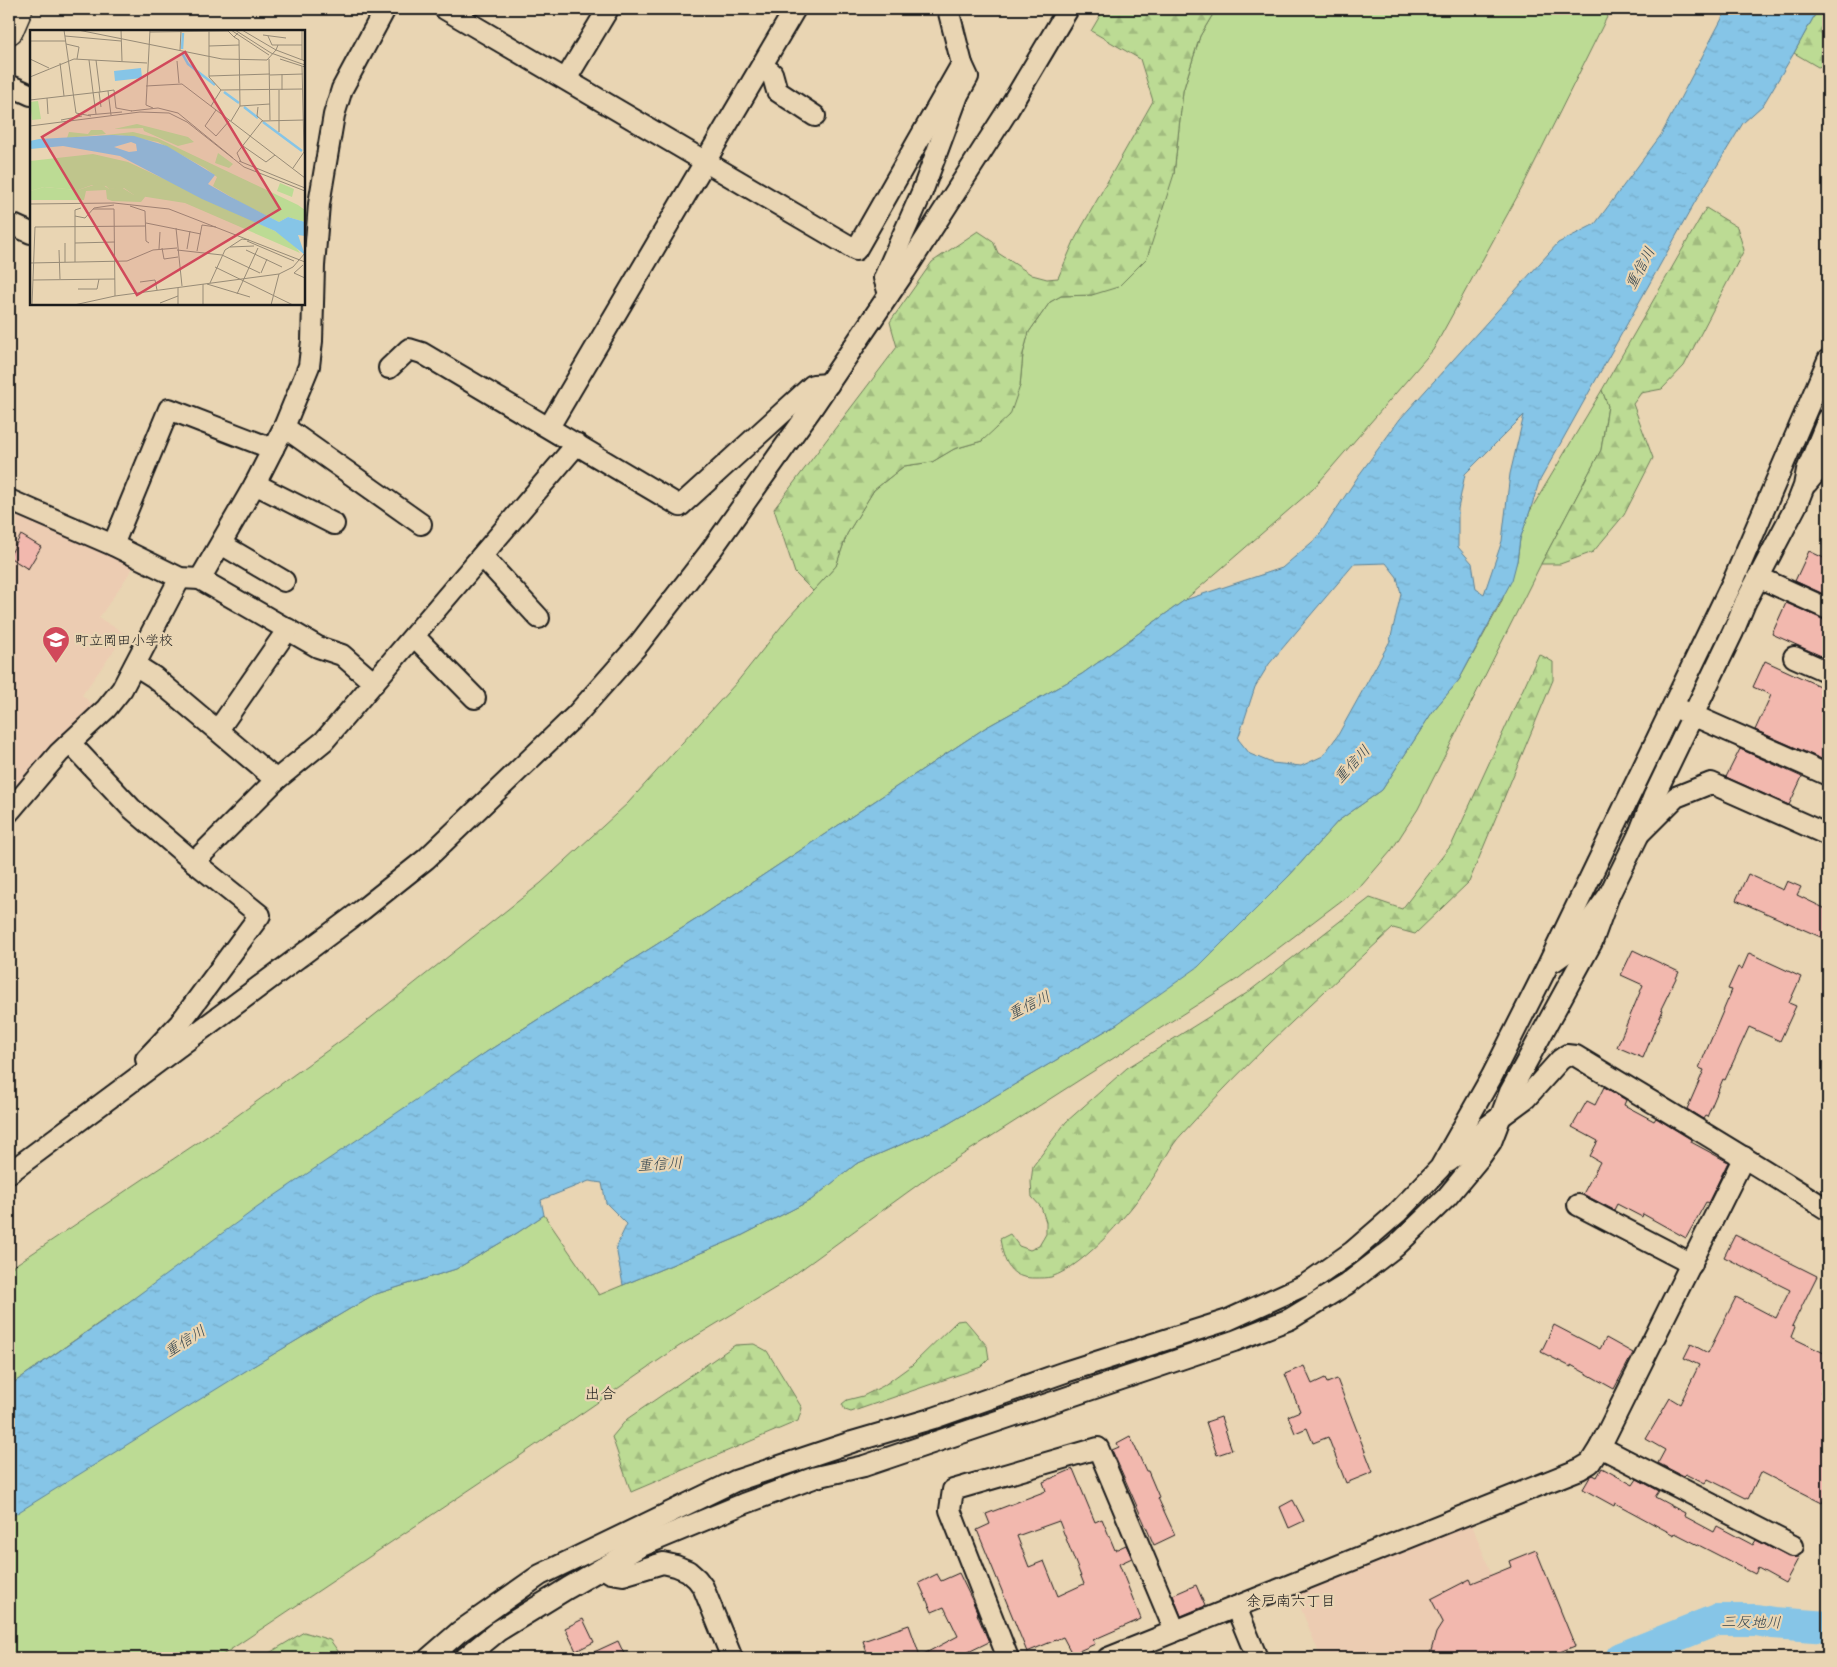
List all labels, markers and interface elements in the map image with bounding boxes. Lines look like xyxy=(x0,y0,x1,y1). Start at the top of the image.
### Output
inset map xyxy=(30,30,305,305)
water label: 重信川 xyxy=(1621,243,1659,293)
school or university icon: 町立岡田小学校 xyxy=(41,625,71,664)
place label: 町立岡田小学校 xyxy=(75,631,173,649)
water label: 重信川 xyxy=(1329,741,1375,787)
water label: 重信川 xyxy=(1004,986,1054,1024)
water label: 重信川 xyxy=(637,1153,683,1175)
water label: 重信川 xyxy=(161,1321,209,1361)
district label: 出合 xyxy=(584,1383,616,1404)
district label: 余戸南六丁目 xyxy=(1246,1591,1336,1611)
water label: 三反地川 xyxy=(1721,1611,1781,1633)

